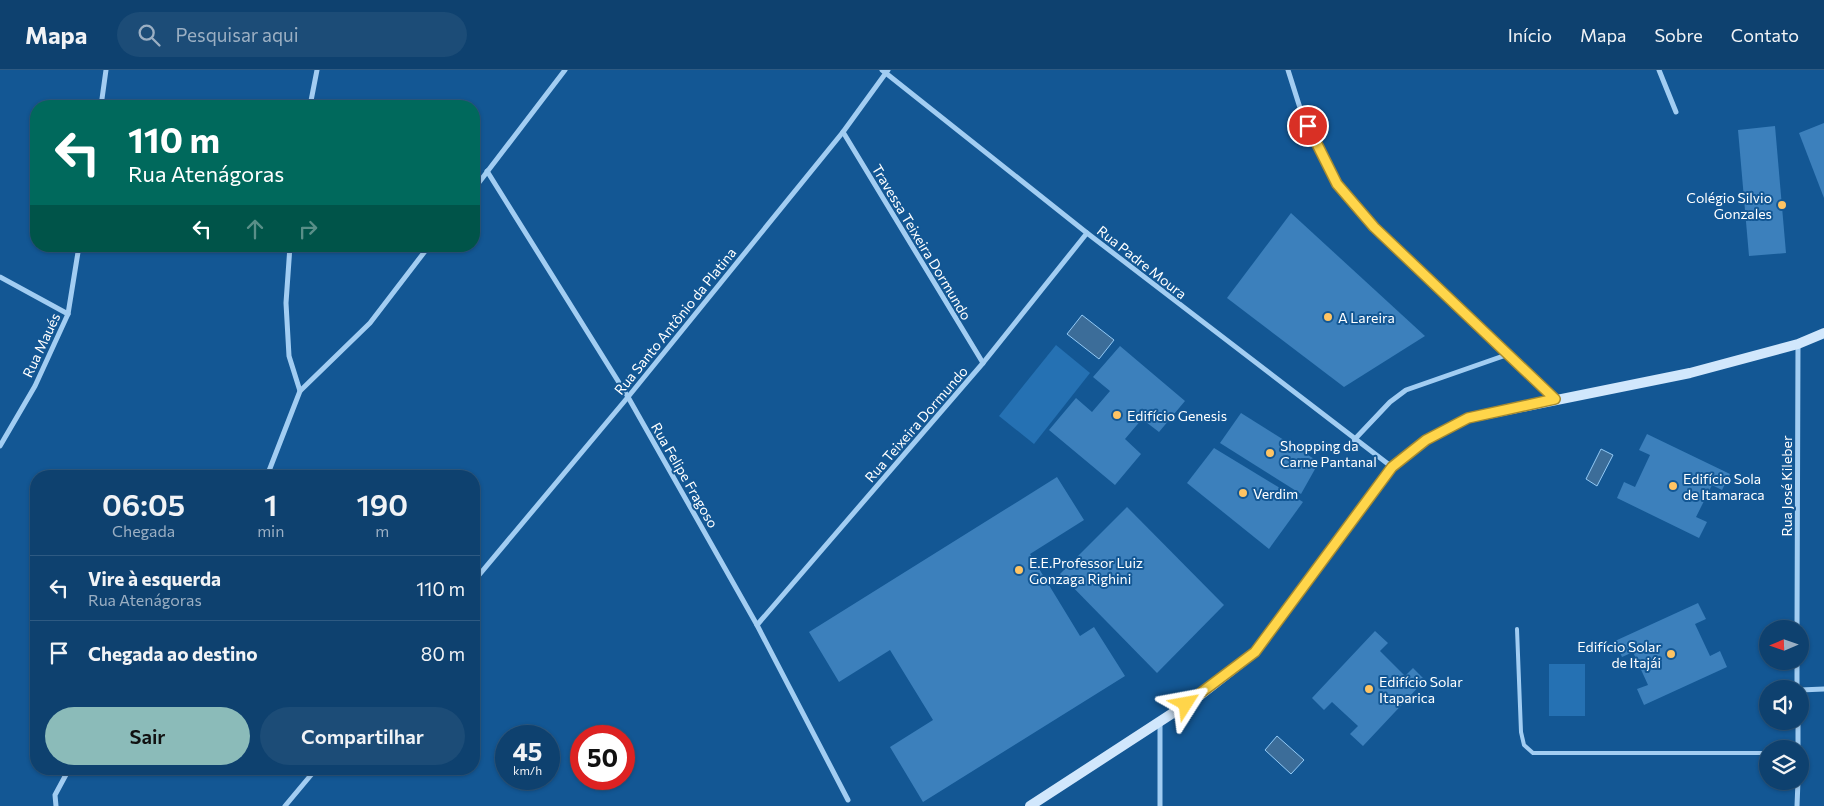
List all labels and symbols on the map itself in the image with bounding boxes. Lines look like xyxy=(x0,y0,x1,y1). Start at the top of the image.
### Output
pin xyxy=(1287,105,1329,147)
street label: Travessa Teixeira Dormundo xyxy=(869,161,975,323)
place label: Colégio Silvio Gonzales xyxy=(1686,189,1772,222)
marker: Colégio Silvio Gonzales xyxy=(1776,199,1788,211)
street label: Rua Padre Moura xyxy=(1094,222,1190,302)
street label: Rua Santo Antônio da Platina xyxy=(610,244,740,398)
place label: A Lareira xyxy=(1338,309,1395,326)
street label: Rua Maués xyxy=(19,310,63,380)
marker: A Lareira xyxy=(1322,311,1334,323)
street label: Rua Teixeira Dormundo xyxy=(861,362,971,486)
place label: Edifício Genesis xyxy=(1127,407,1227,424)
marker: Edifício Genesis xyxy=(1111,409,1123,421)
street label: Rua Felipe Fragoso xyxy=(648,419,722,531)
street label: Rua José Kileber xyxy=(1778,435,1795,537)
place label: Shopping da Carne Pantanal xyxy=(1280,437,1377,470)
marker: Shopping da Carne Pantanal xyxy=(1264,447,1276,459)
place label: Edifício Sola de Itamaraca xyxy=(1683,470,1765,503)
marker: Edifício Sola de Itamaraca xyxy=(1667,480,1679,492)
place label: Verdim xyxy=(1253,485,1298,502)
marker: Verdim xyxy=(1237,487,1249,499)
place label: E.E.Professor Luiz Gonzaga Righini xyxy=(1029,554,1143,587)
marker: E.E.Professor Luiz Gonzaga Righini xyxy=(1013,564,1025,576)
north arrow xyxy=(1759,620,1809,670)
place label: Edifício Solar de Itajái xyxy=(1577,638,1661,671)
marker: Edifício Solar de Itajái xyxy=(1665,648,1677,660)
place label: Edifício Solar Itaparica xyxy=(1379,673,1463,706)
position arrow xyxy=(1159,677,1211,729)
marker: Edifício Solar Itaparica xyxy=(1363,683,1375,695)
speed limit sign: 50 xyxy=(570,725,635,790)

